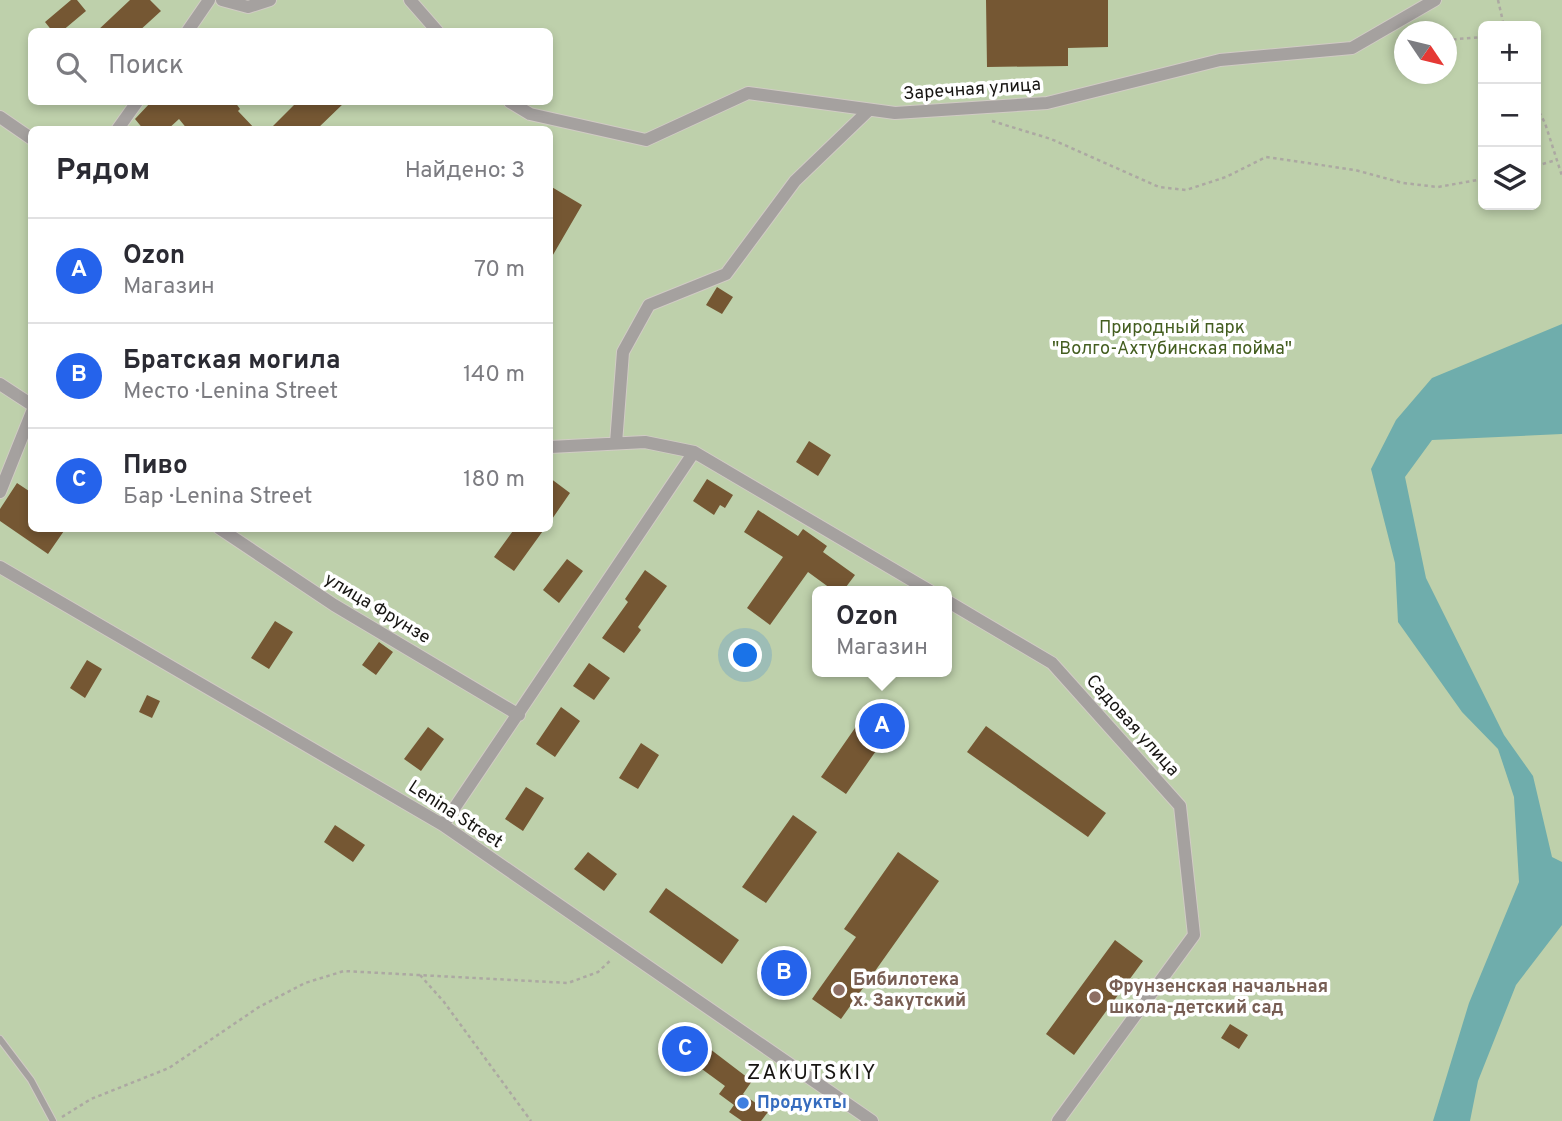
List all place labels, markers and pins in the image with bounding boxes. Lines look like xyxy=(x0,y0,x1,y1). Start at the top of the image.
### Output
pin: A xyxy=(859,700,905,752)
pin: B xyxy=(761,947,807,999)
place label: Бибилотека х. Закутский xyxy=(853,969,966,1013)
place label: Фрунзенская начальная школа-детский сад xyxy=(1109,976,1328,1020)
marker: Бибилотека х. Закутский xyxy=(831,982,847,998)
marker: Фрунзенская начальная школа-детский сад xyxy=(1087,989,1103,1005)
pin: C xyxy=(662,1023,708,1075)
place label: Продукты xyxy=(757,1092,847,1115)
marker: Продукты xyxy=(735,1095,751,1111)

